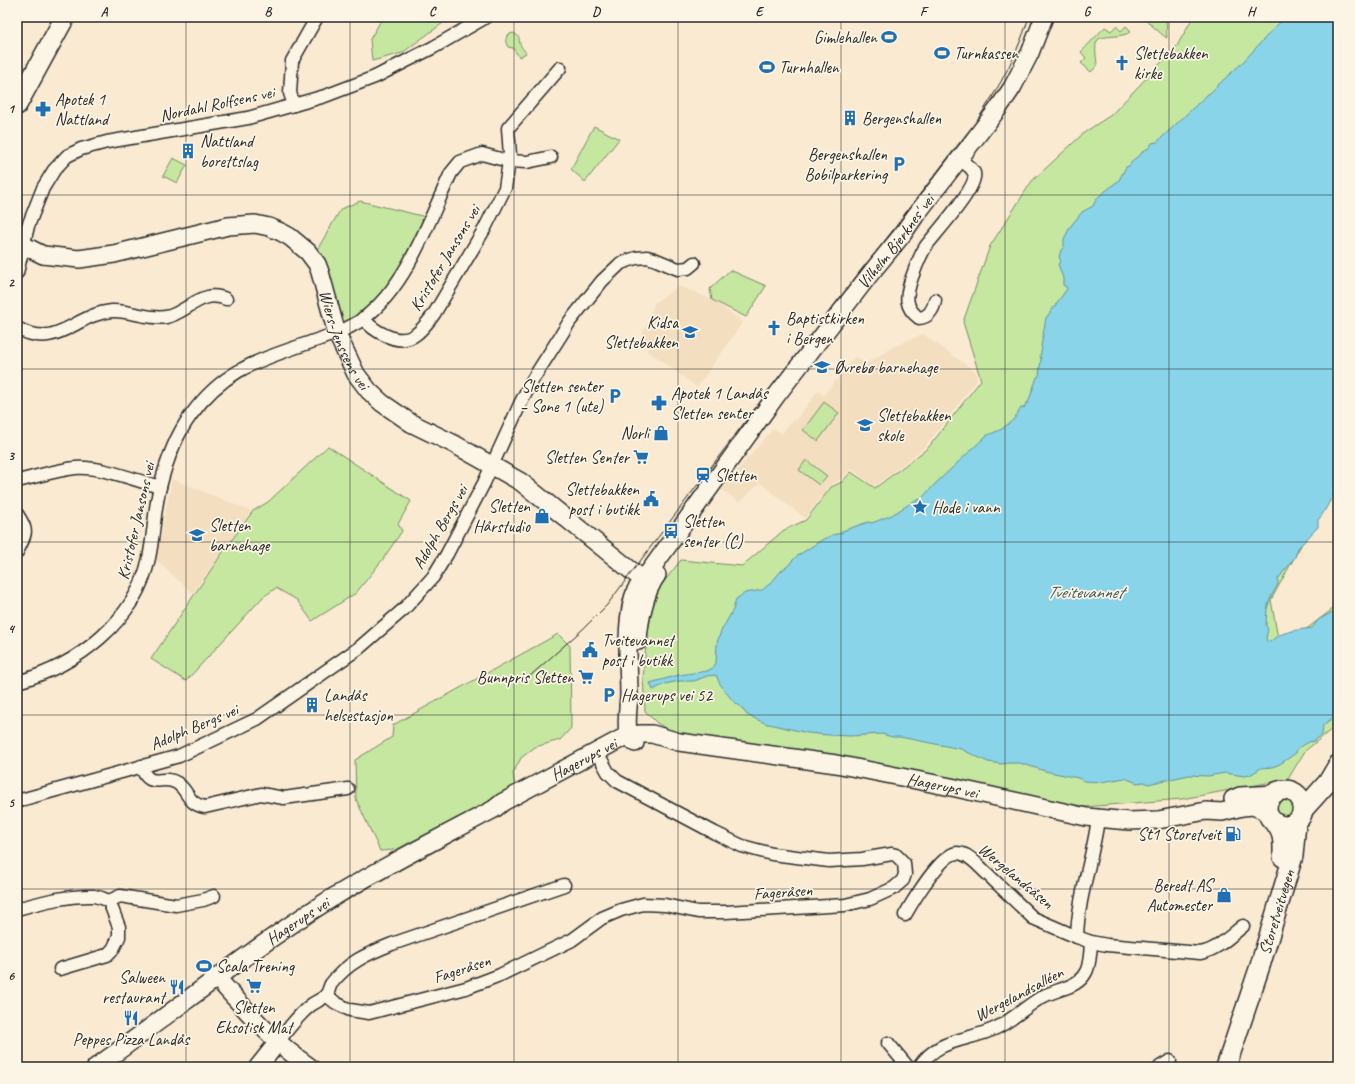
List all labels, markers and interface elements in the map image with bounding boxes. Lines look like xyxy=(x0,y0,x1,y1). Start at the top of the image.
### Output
text: A xyxy=(101,4,109,20)
text: B xyxy=(265,4,273,20)
text: C xyxy=(429,4,437,20)
text: D xyxy=(592,4,601,20)
text: E xyxy=(756,4,765,20)
text: F xyxy=(920,4,929,20)
text: G xyxy=(1084,4,1092,20)
text: H xyxy=(1247,4,1257,20)
place label: Gimlehallen xyxy=(814,27,878,48)
sports icon: Gimlehallen xyxy=(880,28,898,46)
place label: Turnkassen xyxy=(954,43,1019,64)
place label: Slettebakken kirke xyxy=(1134,43,1209,84)
sports icon: Turnkassen xyxy=(933,44,951,62)
church icon: Slettebakken kirke xyxy=(1113,54,1131,72)
place label: Turnhallen xyxy=(779,57,840,78)
sports icon: Turnhallen xyxy=(758,58,776,76)
street label: Nordahl Rolfsens vei xyxy=(158,81,279,126)
place label: Apotek 1 Nattland xyxy=(55,89,111,130)
pharmacy icon: Apotek 1 Nattland xyxy=(34,100,52,118)
text: 1 xyxy=(8,101,16,117)
place label: Bergenshallen xyxy=(862,108,941,129)
building icon: Bergenshallen xyxy=(841,109,859,127)
place label: Nattland borettslag xyxy=(200,131,259,172)
building icon: Nattland borettslag xyxy=(179,142,197,160)
place label: Bergenshallen Bobilparkering xyxy=(804,144,889,185)
parking icon: Bergenshallen Bobilparkering xyxy=(890,155,908,173)
street label: Vilhelm Bjerknes' vei xyxy=(852,188,940,293)
street label: Kristofer Jansons vei xyxy=(405,200,486,315)
text: 2 xyxy=(8,275,15,291)
street label: Wiers-Jenssens vei xyxy=(315,288,376,395)
place label: Baptistkirken i Bergen xyxy=(786,308,864,349)
place label: Kidsa Slettebakken xyxy=(604,312,679,353)
church icon: Baptistkirken i Bergen xyxy=(765,319,783,337)
school or university icon: Kidsa Slettebakken xyxy=(681,323,699,341)
place label: Øvrebø barnehage xyxy=(834,357,939,378)
school or university icon: Øvrebø barnehage xyxy=(813,358,831,376)
place label: Sletten senter – Sone 1 (ute) xyxy=(519,376,605,417)
place label: Apotek 1 Landås Sletten senter xyxy=(671,383,770,424)
parking icon: Sletten senter – Sone 1 (ute) xyxy=(606,387,624,405)
pharmacy icon: Apotek 1 Landås Sletten senter xyxy=(650,394,668,412)
place label: Slettebakken skole xyxy=(877,405,952,446)
school or university icon: Slettebakken skole xyxy=(856,416,874,434)
place label: Norli xyxy=(621,423,651,444)
shop icon: Norli xyxy=(652,424,670,442)
place label: Sletten Senter xyxy=(545,447,631,468)
text: 3 xyxy=(8,448,15,464)
supermarket icon: Sletten Senter xyxy=(632,448,650,466)
street label: Kristofer Jansons vei xyxy=(112,459,160,582)
place label: Sletten xyxy=(715,465,758,486)
station icon: Sletten xyxy=(694,466,712,484)
place label: Slettebakken post i butikk xyxy=(565,479,641,520)
street label: Adolph Bergs vei xyxy=(408,480,473,573)
public building icon: Slettebakken post i butikk xyxy=(642,490,660,508)
place label: Sletten Hårstudio xyxy=(473,496,531,537)
place label: Hode i vann xyxy=(932,497,1001,518)
place icon: Hode i vann xyxy=(911,498,929,516)
shop icon: Sletten Hårstudio xyxy=(533,507,551,525)
place label: Sletten senter (C) xyxy=(683,511,744,552)
place label: Sletten barnehage xyxy=(209,515,271,556)
bus stop icon: Sletten senter (C) xyxy=(662,522,680,540)
school or university icon: Sletten barnehage xyxy=(188,526,206,544)
water label: Tveitevannet xyxy=(1047,581,1128,603)
text: 4 xyxy=(8,621,16,637)
place label: Tveitevannet post i butikk xyxy=(602,630,676,671)
public building icon: Tveitevannet post i butikk xyxy=(581,641,599,659)
place label: Bunnpris Sletten xyxy=(477,667,575,688)
supermarket icon: Bunnpris Sletten xyxy=(577,668,595,686)
place label: Landås helsestasjon xyxy=(324,685,393,726)
place label: Hagerups vei 52 xyxy=(621,685,713,706)
parking icon: Hagerups vei 52 xyxy=(600,686,618,704)
building icon: Landås helsestasjon xyxy=(303,696,321,714)
street label: Adolph Bergs vei xyxy=(147,698,243,755)
street label: Hagerups vei xyxy=(547,732,622,785)
street label: Hagerups vei xyxy=(905,768,982,804)
text: 5 xyxy=(8,795,15,811)
place label: St1 Storetveit xyxy=(1138,824,1223,845)
fuel station icon: St1 Storetveit xyxy=(1224,825,1242,843)
street label: Wergelandsåsen xyxy=(974,838,1058,914)
street label: Storetveitvegen xyxy=(1254,866,1299,957)
place label: Beredt AS Automester xyxy=(1147,875,1216,916)
street label: Fageråsen xyxy=(753,879,813,905)
shop icon: Beredt AS Automester xyxy=(1215,886,1233,904)
street label: Hagerups vei xyxy=(262,891,334,949)
street label: Fageråsen xyxy=(431,950,493,988)
place label: Scala Trening xyxy=(216,956,295,977)
sports icon: Scala Trening xyxy=(195,957,213,975)
street label: Wergelandsalléen xyxy=(971,961,1068,1026)
place label: Salween restaurant xyxy=(102,967,167,1008)
text: 6 xyxy=(8,968,15,984)
supermarket icon: Sletten Eksotisk Mat xyxy=(245,977,263,995)
restaurant icon: Salween restaurant xyxy=(168,978,186,996)
place label: Sletten Eksotisk Mat xyxy=(216,997,295,1038)
restaurant icon: Peppes Pizza Landås xyxy=(122,1009,140,1027)
place label: Peppes Pizza Landås xyxy=(73,1029,191,1050)

